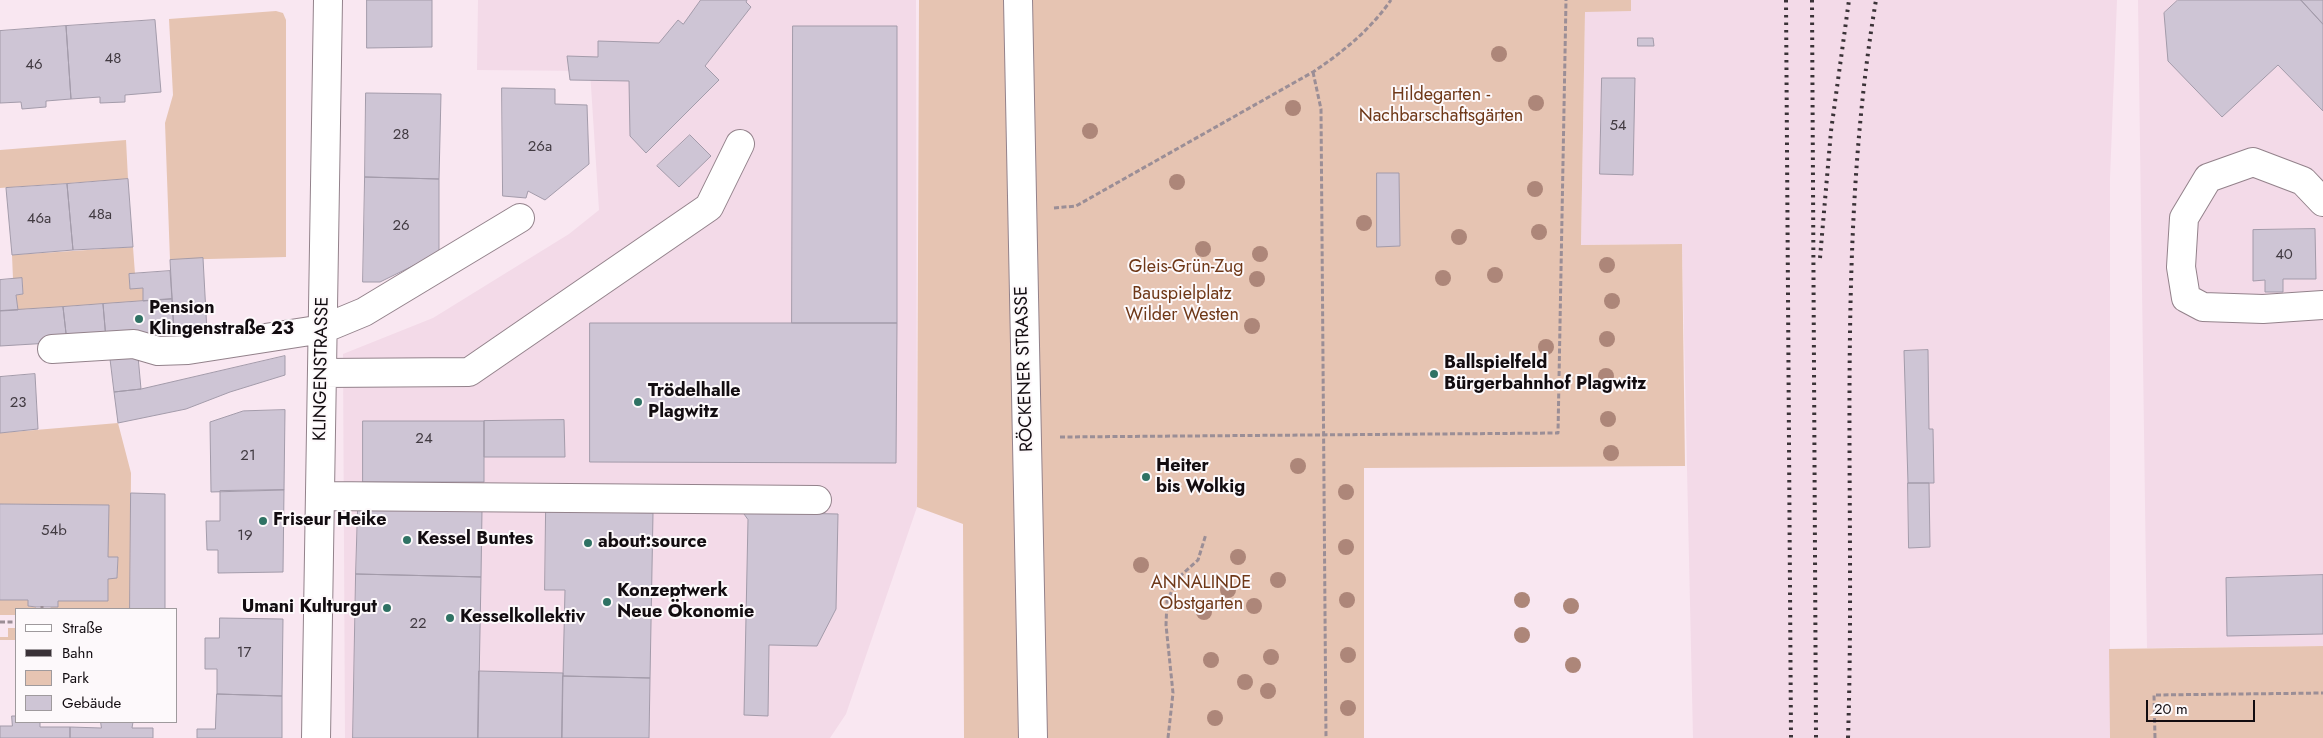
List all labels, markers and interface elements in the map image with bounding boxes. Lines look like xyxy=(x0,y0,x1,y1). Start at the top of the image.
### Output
house number: 48 xyxy=(105,50,121,68)
house number: 46 xyxy=(25,56,43,74)
park label: Hildegarten - Nachbarschaftsgärten xyxy=(1359,85,1523,128)
house number: 54 xyxy=(1609,117,1627,135)
house number: 28 xyxy=(393,126,409,144)
house number: 26a xyxy=(528,138,552,156)
house number: 48a xyxy=(88,206,112,224)
house number: 46a xyxy=(27,210,51,228)
house number: 26 xyxy=(392,217,410,235)
house number: 40 xyxy=(2275,246,2293,264)
park label: Gleis-Grün-Zug xyxy=(1129,257,1243,279)
park label: Bauspielplatz Wilder Westen xyxy=(1125,284,1239,326)
street label: RÖCKENER STRASSE xyxy=(1011,286,1039,452)
street label: KLINGENSTRASSE xyxy=(310,297,334,441)
place label: Pension Klingenstraße 23 xyxy=(149,298,294,340)
marker: Pension Klingenstraße 23 xyxy=(133,313,145,325)
place label: Ballspielfeld Bürgerbahnhof Plagwitz xyxy=(1444,353,1647,396)
marker: Ballspielfeld Bürgerbahnhof Plagwitz xyxy=(1428,368,1440,380)
place label: Trödelhalle Plagwitz xyxy=(648,381,741,424)
house number: 23 xyxy=(10,394,26,412)
marker: Trödelhalle Plagwitz xyxy=(632,396,644,408)
house number: 24 xyxy=(415,430,433,448)
house number: 21 xyxy=(240,447,256,465)
place label: Heiter bis Wolkig xyxy=(1156,456,1245,498)
marker: Heiter bis Wolkig xyxy=(1140,471,1152,483)
place label: Friseur Heike xyxy=(273,510,386,532)
marker: Friseur Heike xyxy=(257,515,269,527)
house number: 54b xyxy=(41,522,67,540)
house number: 19 xyxy=(237,527,253,545)
place label: Kessel Buntes xyxy=(417,529,533,551)
place label: about:source xyxy=(598,532,707,554)
marker: Kessel Buntes xyxy=(401,534,413,546)
marker: about:source xyxy=(582,537,594,549)
park label: ANNALINDE Obstgarten xyxy=(1151,573,1251,616)
place label: Konzeptwerk Neue Ökonomie xyxy=(617,581,754,624)
marker: Konzeptwerk Neue Ökonomie xyxy=(601,596,613,608)
place label: Umani Kulturgut xyxy=(242,597,377,619)
marker: Umani Kulturgut xyxy=(381,602,393,614)
place label: Kesselkollektiv xyxy=(460,607,585,629)
legend xyxy=(15,608,178,723)
marker: Kesselkollektiv xyxy=(444,612,456,624)
house number: 22 xyxy=(409,615,427,633)
text: Straße xyxy=(62,617,102,639)
text: Bahn xyxy=(62,642,93,664)
house number: 17 xyxy=(237,644,251,662)
text: Park xyxy=(62,667,89,689)
scale bar xyxy=(2148,690,2257,722)
text: Gebäude xyxy=(62,692,121,714)
text: 20 m xyxy=(2154,698,2188,720)

